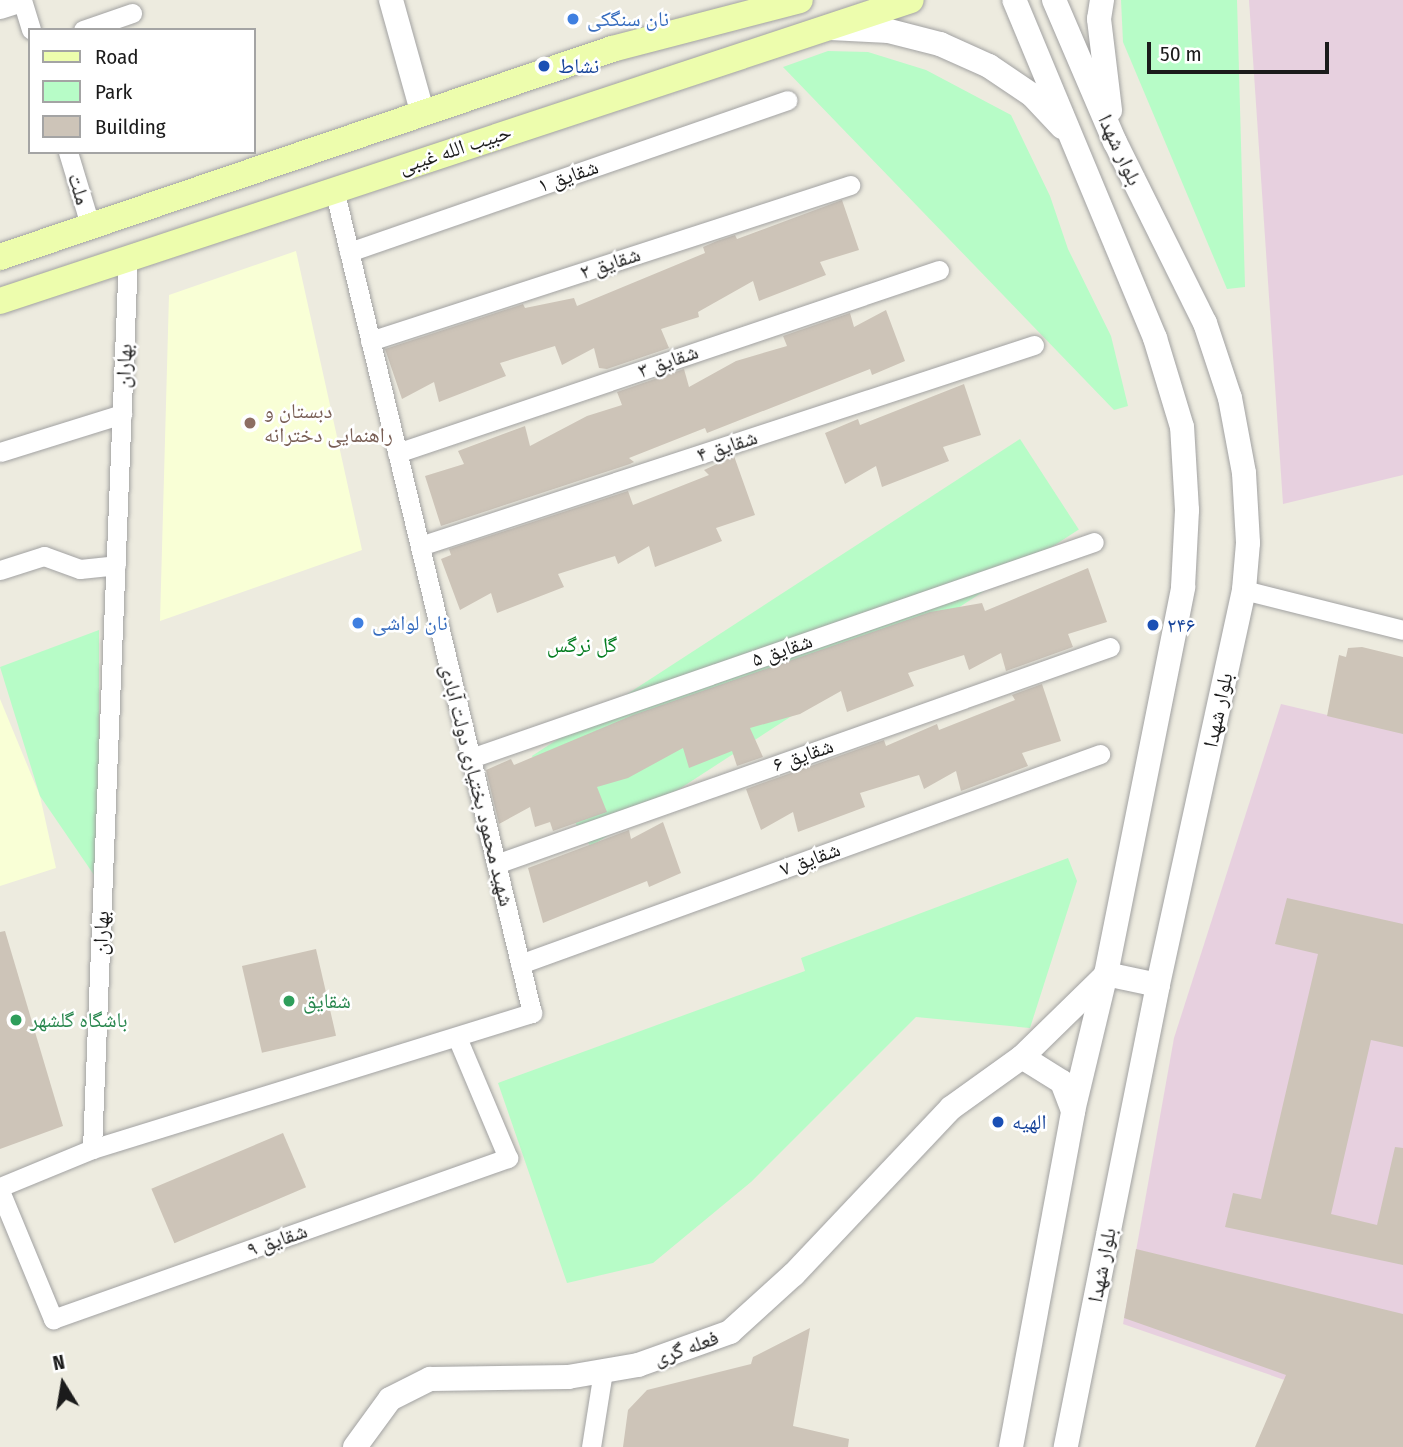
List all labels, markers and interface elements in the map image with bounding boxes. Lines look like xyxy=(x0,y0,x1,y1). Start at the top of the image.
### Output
place label: نان سنگکی xyxy=(587,6,669,32)
marker: نان سنگکی xyxy=(565,11,581,27)
legend xyxy=(28,28,256,154)
scale bar xyxy=(1151,28,1333,72)
text: 50 m xyxy=(1160,41,1202,67)
text: Road xyxy=(95,44,139,70)
place label: نشاط xyxy=(558,53,599,79)
marker: نشاط xyxy=(536,58,552,74)
text: Park xyxy=(95,79,132,105)
street label: بلوار شهدا xyxy=(1093,110,1147,190)
text: Building xyxy=(95,114,166,140)
street label: حبیب الله غیبی xyxy=(396,119,514,179)
street label: شقایق ۱ xyxy=(534,154,602,198)
street label: ملت xyxy=(62,170,96,208)
street label: شقایق ۲ xyxy=(576,241,644,285)
street label: شقایق ۳ xyxy=(634,339,702,383)
street label: بهاران xyxy=(111,343,137,389)
place label: دبستان و راهنمایی دخترانه xyxy=(264,398,393,448)
marker: دبستان و راهنمایی دخترانه xyxy=(242,415,258,431)
street label: شقایق ۴ xyxy=(693,424,761,468)
place label: نان لواشی xyxy=(372,610,448,636)
place label: ۲۴۶ xyxy=(1167,612,1195,638)
marker: نان لواشی xyxy=(350,615,366,631)
marker: ۲۴۶ xyxy=(1145,617,1161,633)
street label: شقایق ۵ xyxy=(748,628,816,672)
park label: گل نرگس xyxy=(547,632,617,658)
street label: شهید محمود بختیاری دولت آبادی xyxy=(435,661,519,909)
street label: بلوار شهدا xyxy=(1198,670,1238,750)
street label: شقایق ۶ xyxy=(769,733,837,777)
street label: شقایق ۷ xyxy=(776,837,844,881)
street label: بهاران xyxy=(88,910,114,956)
place label: شقایق xyxy=(303,988,351,1014)
marker: شقایق xyxy=(281,993,297,1009)
place label: باشگاه گلشهر xyxy=(30,1007,128,1033)
marker: باشگاه گلشهر xyxy=(8,1012,24,1028)
place label: الهیه xyxy=(1012,1109,1047,1135)
marker: الهیه xyxy=(990,1114,1006,1130)
street label: شقایق ۹ xyxy=(243,1218,311,1262)
street label: بلوار شهدا xyxy=(1082,1226,1122,1304)
street label: فعله گری xyxy=(650,1325,722,1371)
north arrow xyxy=(28,1349,98,1419)
text: N xyxy=(51,1351,67,1375)

